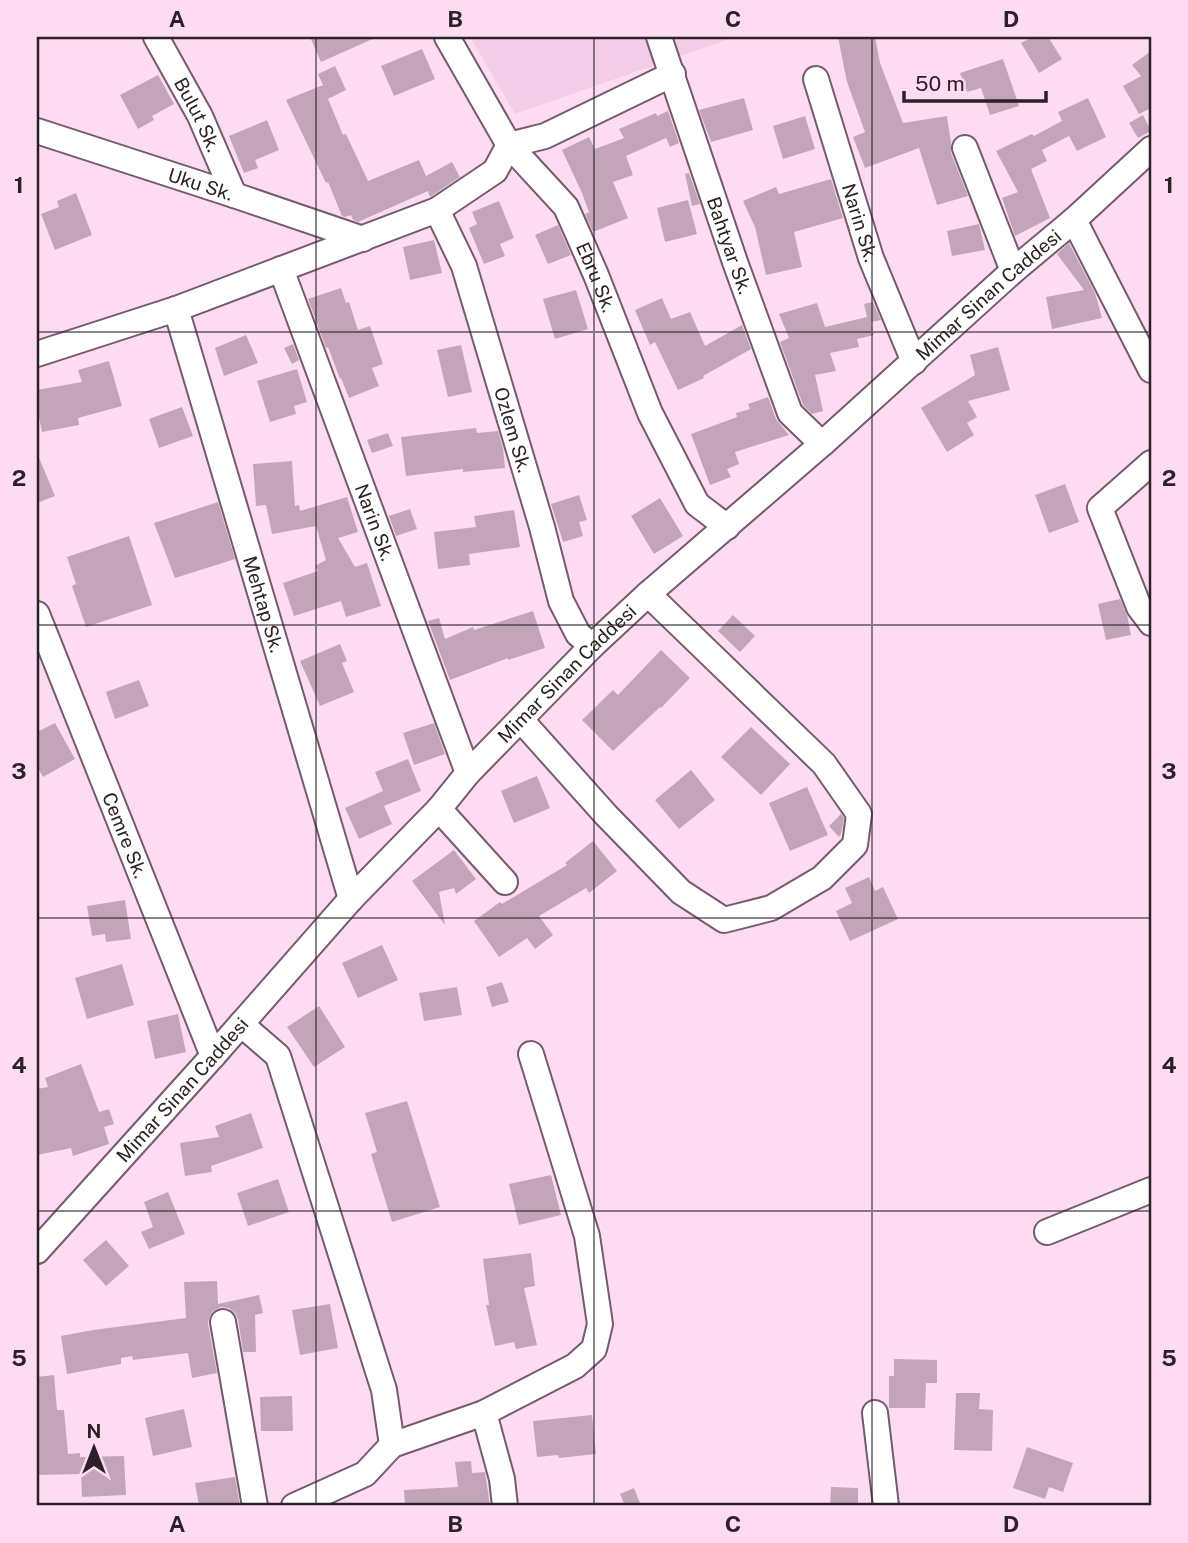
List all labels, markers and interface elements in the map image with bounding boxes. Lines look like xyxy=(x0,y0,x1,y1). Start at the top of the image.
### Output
text: A xyxy=(169,5,186,32)
text: B xyxy=(447,5,463,32)
text: C xyxy=(725,5,741,32)
text: D xyxy=(1003,5,1019,32)
scale bar xyxy=(904,60,1046,104)
text: 50 m xyxy=(915,71,965,96)
street label: Bulut Sk. xyxy=(170,74,225,155)
street label: Uku Sk. xyxy=(165,163,236,205)
text: 1 xyxy=(14,171,24,198)
text: 1 xyxy=(1164,171,1174,198)
street label: Narin Sk. xyxy=(838,181,882,265)
street label: Bahtyar Sk. xyxy=(703,194,757,297)
street label: Mimar Sinan Caddesi xyxy=(911,225,1065,365)
street label: Ebru Sk. xyxy=(572,239,620,315)
street label: Ozlem Sk. xyxy=(490,384,536,475)
text: 2 xyxy=(12,464,26,491)
text: 2 xyxy=(1162,464,1176,491)
street label: Narin Sk. xyxy=(351,481,399,564)
street label: Mehtap Sk. xyxy=(239,554,288,655)
street label: Mimar Sinan Caddesi xyxy=(493,600,640,747)
text: 3 xyxy=(11,757,27,784)
text: 3 xyxy=(1161,757,1177,784)
street label: Cemre Sk. xyxy=(98,789,152,881)
street label: Mimar Sinan Caddesi xyxy=(112,1013,253,1166)
text: 4 xyxy=(11,1051,27,1078)
text: 4 xyxy=(1161,1051,1177,1078)
text: 5 xyxy=(11,1344,27,1371)
text: 5 xyxy=(1161,1344,1177,1371)
north arrow xyxy=(60,1414,130,1484)
text: N xyxy=(87,1420,101,1442)
text: A xyxy=(169,1510,186,1537)
text: B xyxy=(447,1510,463,1537)
text: C xyxy=(725,1510,741,1537)
text: D xyxy=(1003,1510,1019,1537)

